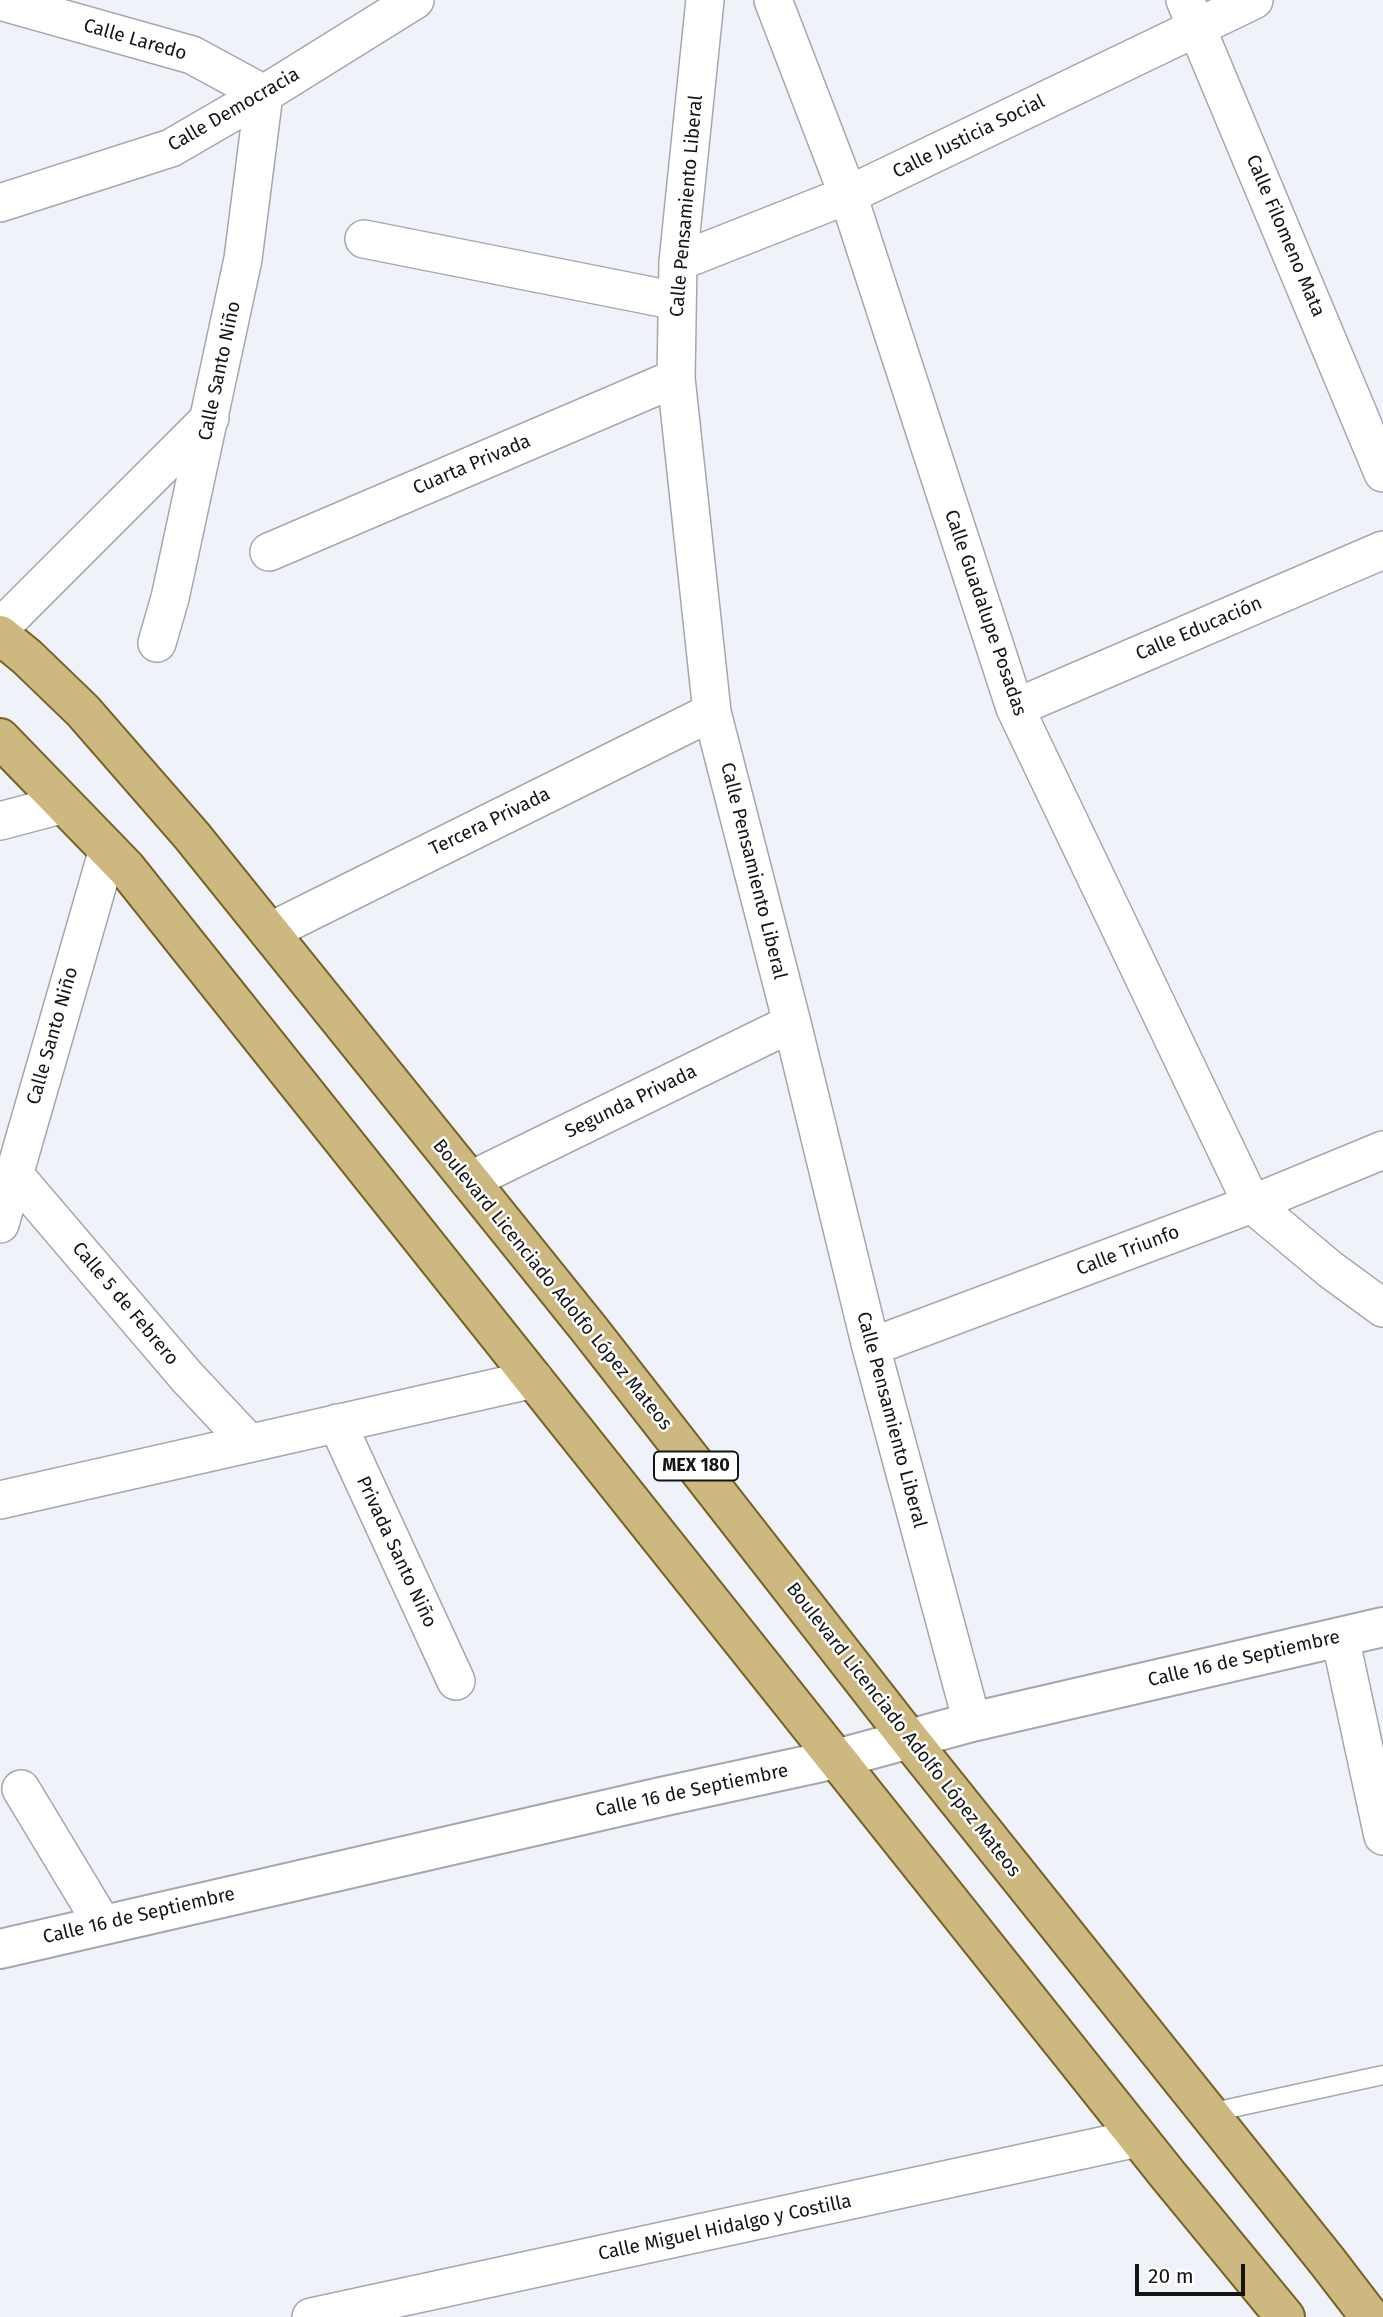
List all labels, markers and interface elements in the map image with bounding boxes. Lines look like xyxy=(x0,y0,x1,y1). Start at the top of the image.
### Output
street label: Calle Laredo xyxy=(81,14,189,66)
street label: Calle Democracia xyxy=(164,63,304,157)
street label: Calle Justicia Social xyxy=(889,90,1049,184)
street label: Calle Pensamiento Liberal xyxy=(666,94,708,318)
street label: Calle Filomeno Mata xyxy=(1241,152,1329,320)
street label: Calle Santo Niño xyxy=(194,299,246,443)
street label: Cuarta Privada xyxy=(410,430,534,500)
street label: Calle Guadalupe Posadas xyxy=(939,507,1031,719)
street label: Calle Educación xyxy=(1132,592,1266,666)
street label: Calle Pensamiento Liberal xyxy=(715,760,791,982)
street label: Tercera Privada xyxy=(426,783,554,861)
street label: Calle Santo Niño xyxy=(22,965,84,1107)
street label: Segunda Privada xyxy=(561,1060,701,1144)
street label: Boulevard Licenciado Adolfo López Mateos xyxy=(428,1135,676,1435)
street label: Calle Triunfo xyxy=(1073,1221,1183,1281)
street label: Calle 5 de Febrero xyxy=(67,1238,183,1370)
street label: Calle Pensamiento Liberal xyxy=(851,1310,931,1530)
road number: MEX 180 xyxy=(654,1451,738,1480)
street label: Privada Santo Niño xyxy=(351,1473,441,1631)
street label: Boulevard Licenciado Adolfo López Mateos xyxy=(781,1578,1025,1882)
street label: Calle 16 de Septiembre xyxy=(1146,1626,1342,1692)
street label: Calle 16 de Septiembre xyxy=(594,1759,790,1823)
street label: Calle 16 de Septiembre xyxy=(41,1883,237,1949)
street label: Calle Miguel Hidalgo y Costilla xyxy=(596,2190,854,2266)
scale bar xyxy=(1138,2250,1248,2294)
text: 20 m xyxy=(1148,2263,1194,2289)

